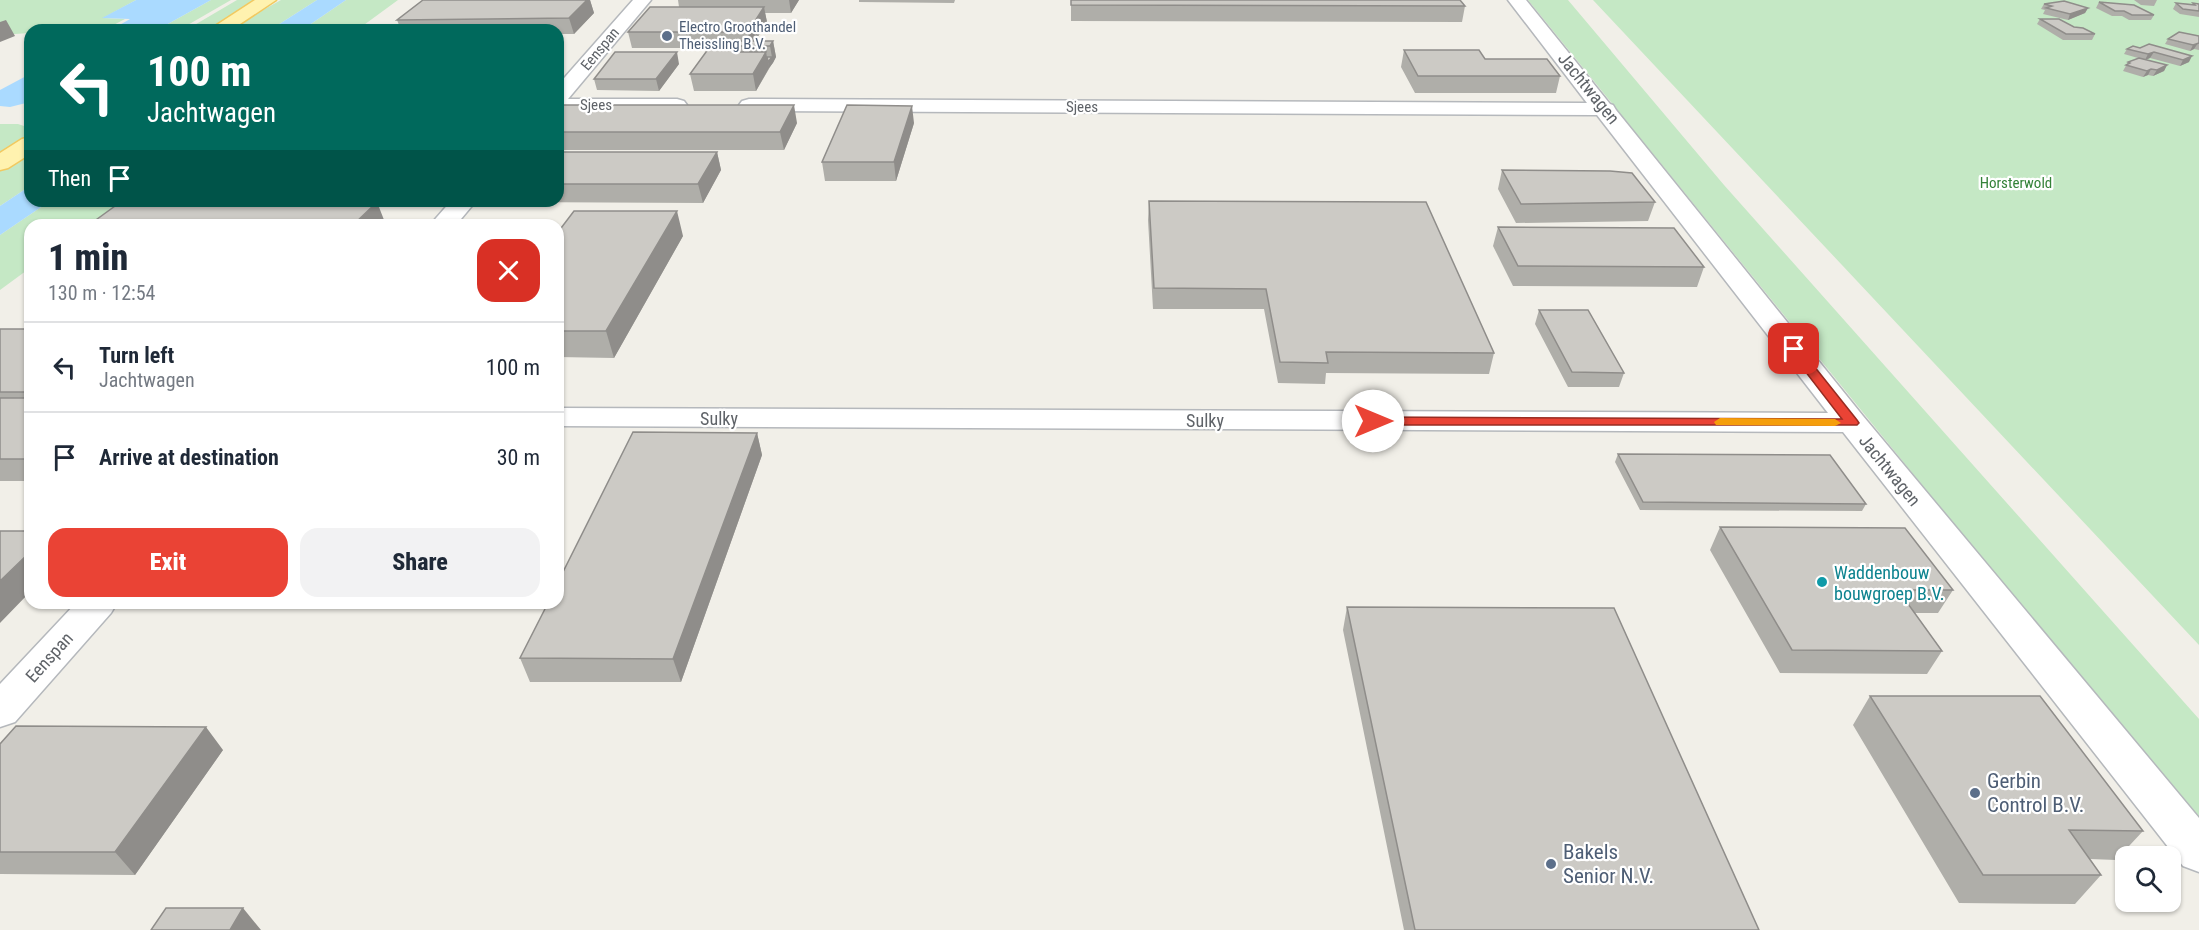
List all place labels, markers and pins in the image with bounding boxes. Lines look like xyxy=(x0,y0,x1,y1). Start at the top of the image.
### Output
place label: Electro Groothandel Theissling B.V. xyxy=(679,18,796,53)
marker: Electro Groothandel Theissling B.V. xyxy=(660,29,674,43)
pin xyxy=(1768,323,1819,374)
place label: Waddenbouw bouwgroep B.V. xyxy=(1834,562,1944,604)
marker: Waddenbouw bouwgroep B.V. xyxy=(1815,575,1829,589)
place label: Gerbin Control B.V. xyxy=(1987,769,2084,817)
marker: Gerbin Control B.V. xyxy=(1968,786,1982,800)
place label: Bakels Senior N.V. xyxy=(1563,840,1654,888)
marker: Bakels Senior N.V. xyxy=(1544,857,1558,871)

